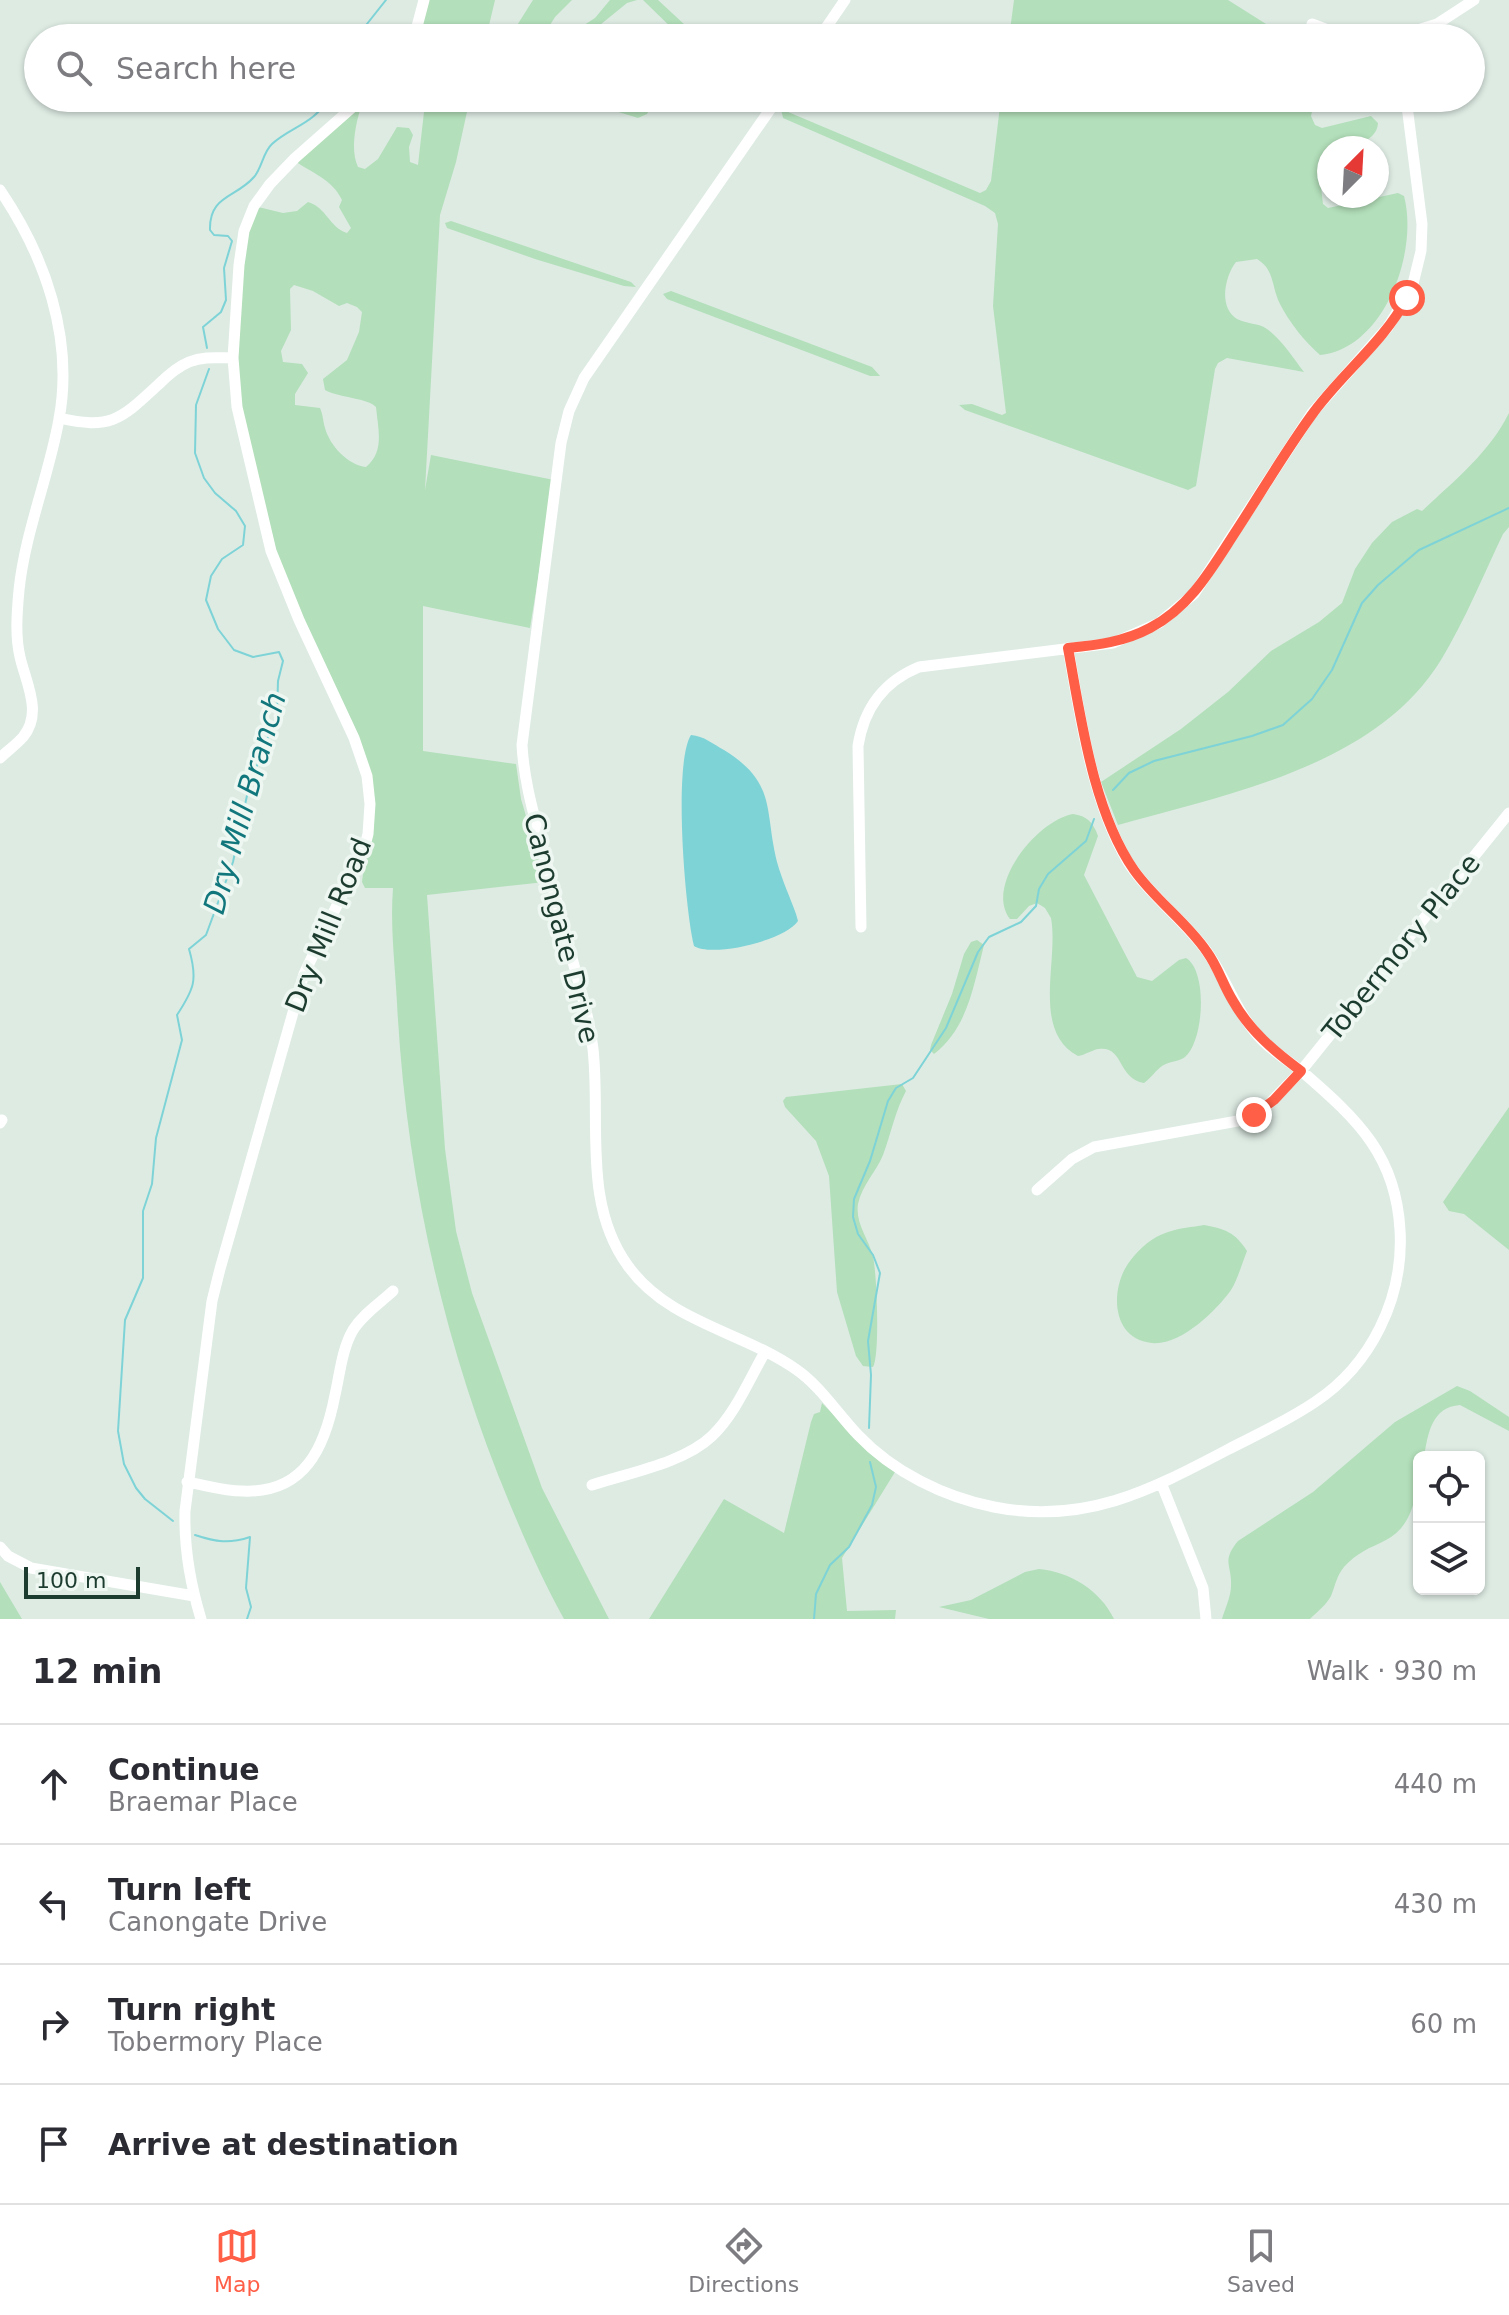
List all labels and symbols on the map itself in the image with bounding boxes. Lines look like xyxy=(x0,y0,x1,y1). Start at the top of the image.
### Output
north arrow xyxy=(1317,136,1389,208)
route start xyxy=(1389,280,1425,316)
water label: Dry Mill Branch xyxy=(196,688,293,918)
street label: Canongate Drive xyxy=(517,810,606,1047)
street label: Dry Mill Road xyxy=(278,833,378,1017)
street label: Tobermory Place xyxy=(1315,847,1487,1048)
route end xyxy=(1236,1097,1272,1133)
scale bar xyxy=(24,1563,140,1599)

